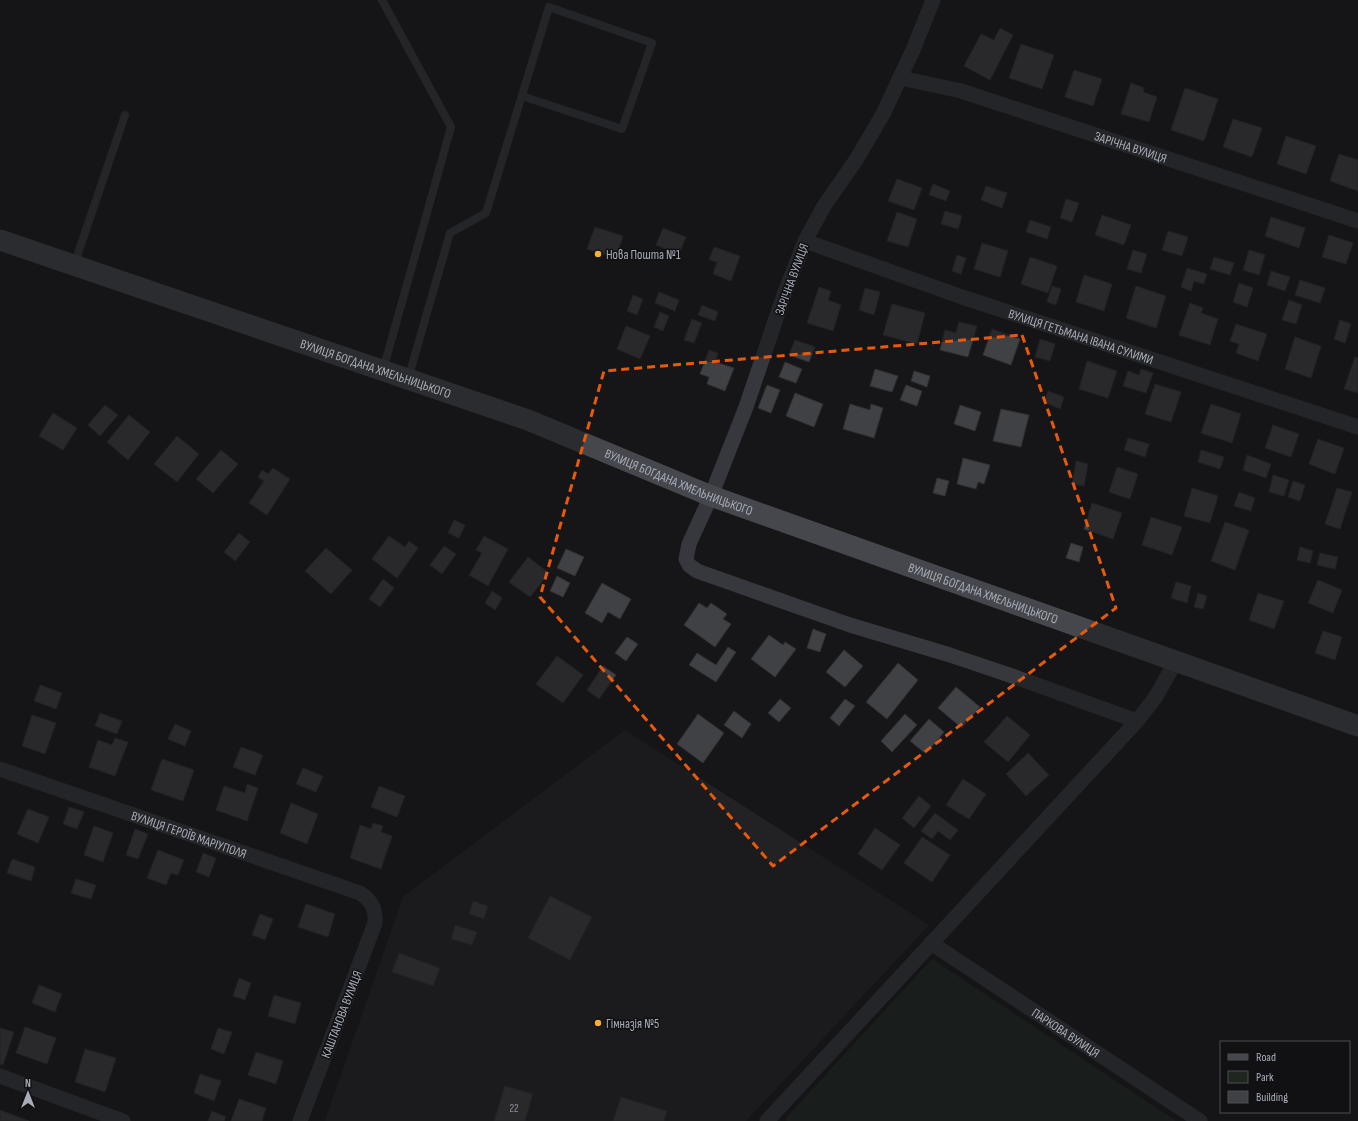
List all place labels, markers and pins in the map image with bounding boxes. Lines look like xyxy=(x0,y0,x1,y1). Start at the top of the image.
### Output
place label: Нова Пошта №1 xyxy=(606,247,681,263)
marker: Нова Пошта №1 xyxy=(593,249,603,259)
place label: Гімназія №5 xyxy=(606,1016,659,1032)
marker: Гімназія №5 xyxy=(593,1018,603,1028)

